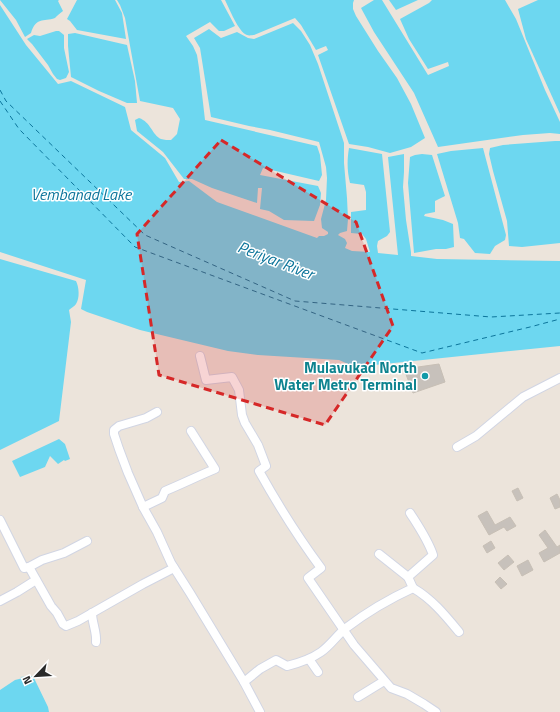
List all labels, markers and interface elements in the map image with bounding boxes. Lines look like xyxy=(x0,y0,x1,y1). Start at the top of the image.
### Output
water label: Vembanad Lake xyxy=(31,182,133,206)
water label: Periyar River xyxy=(234,234,319,286)
place label: Mulavukad North Water Metro Terminal xyxy=(274,356,417,396)
marker: Mulavukad North Water Metro Terminal xyxy=(420,371,430,381)
north arrow xyxy=(16,656,56,696)
text: N xyxy=(18,673,36,687)

